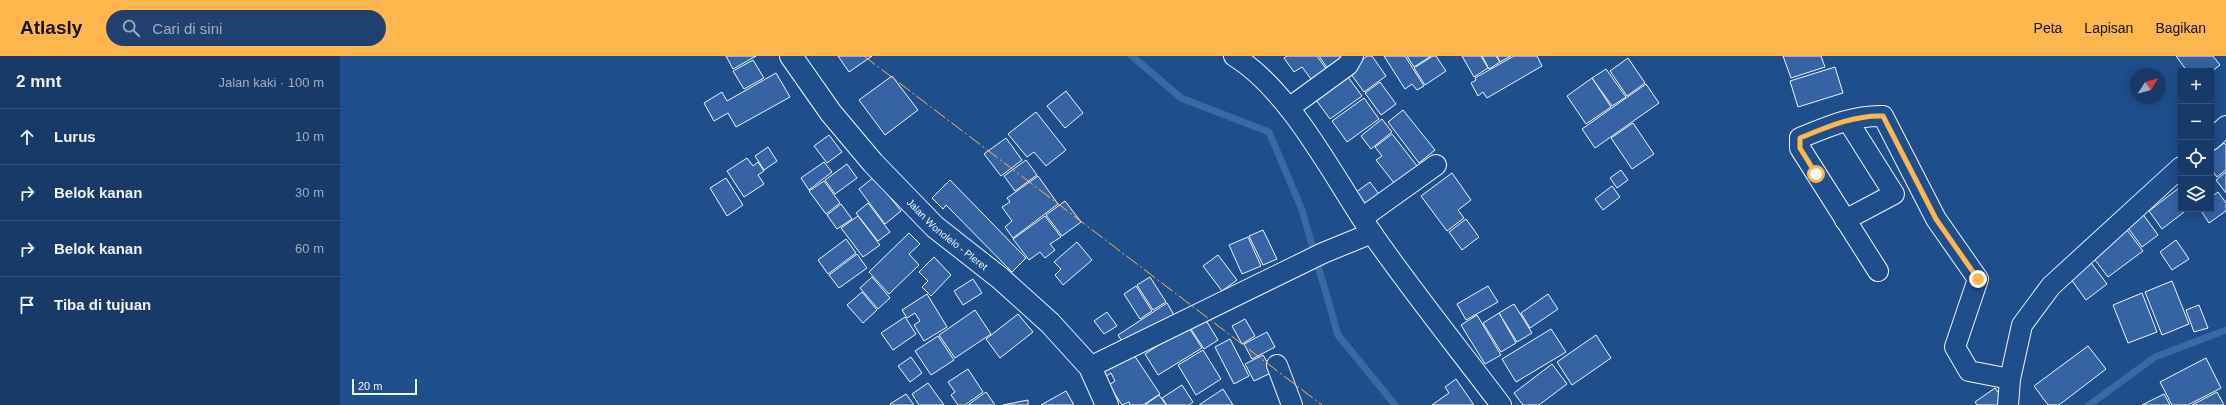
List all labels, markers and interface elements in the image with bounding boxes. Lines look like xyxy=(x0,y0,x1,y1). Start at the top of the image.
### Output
search box xyxy=(106,10,386,46)
text: Atlasly xyxy=(20,17,82,38)
icon: search xyxy=(120,17,142,39)
text: Cari di sini xyxy=(152,20,222,37)
text: Peta xyxy=(2034,20,2062,36)
text: Lapisan xyxy=(2084,20,2133,36)
text: Bagikan xyxy=(2155,20,2206,36)
north arrow xyxy=(2130,68,2166,104)
map controls xyxy=(2178,68,2214,212)
button: + xyxy=(2178,68,2214,104)
text: 2 mnt xyxy=(16,72,61,91)
text: Jalan kaki · 100 m xyxy=(219,75,324,90)
button: − xyxy=(2178,104,2214,140)
icon: ahead xyxy=(16,126,38,148)
text: Lurus xyxy=(54,128,96,145)
text: 10 m xyxy=(295,129,324,144)
button: locate xyxy=(2178,140,2214,176)
route start xyxy=(1807,165,1825,183)
button: layers xyxy=(2178,176,2214,212)
icon: right xyxy=(16,182,38,204)
text: Belok kanan xyxy=(54,184,142,201)
text: 30 m xyxy=(295,185,324,200)
street label: Jalan Wonolelo - Pleret xyxy=(904,196,990,272)
icon: right xyxy=(16,238,38,260)
text: Belok kanan xyxy=(54,240,142,257)
text: 60 m xyxy=(295,241,324,256)
route end xyxy=(1969,270,1987,288)
icon: arrive xyxy=(16,294,38,316)
text: Tiba di tujuan xyxy=(54,296,151,313)
scale bar xyxy=(352,377,417,396)
text: 20 m xyxy=(358,380,382,392)

